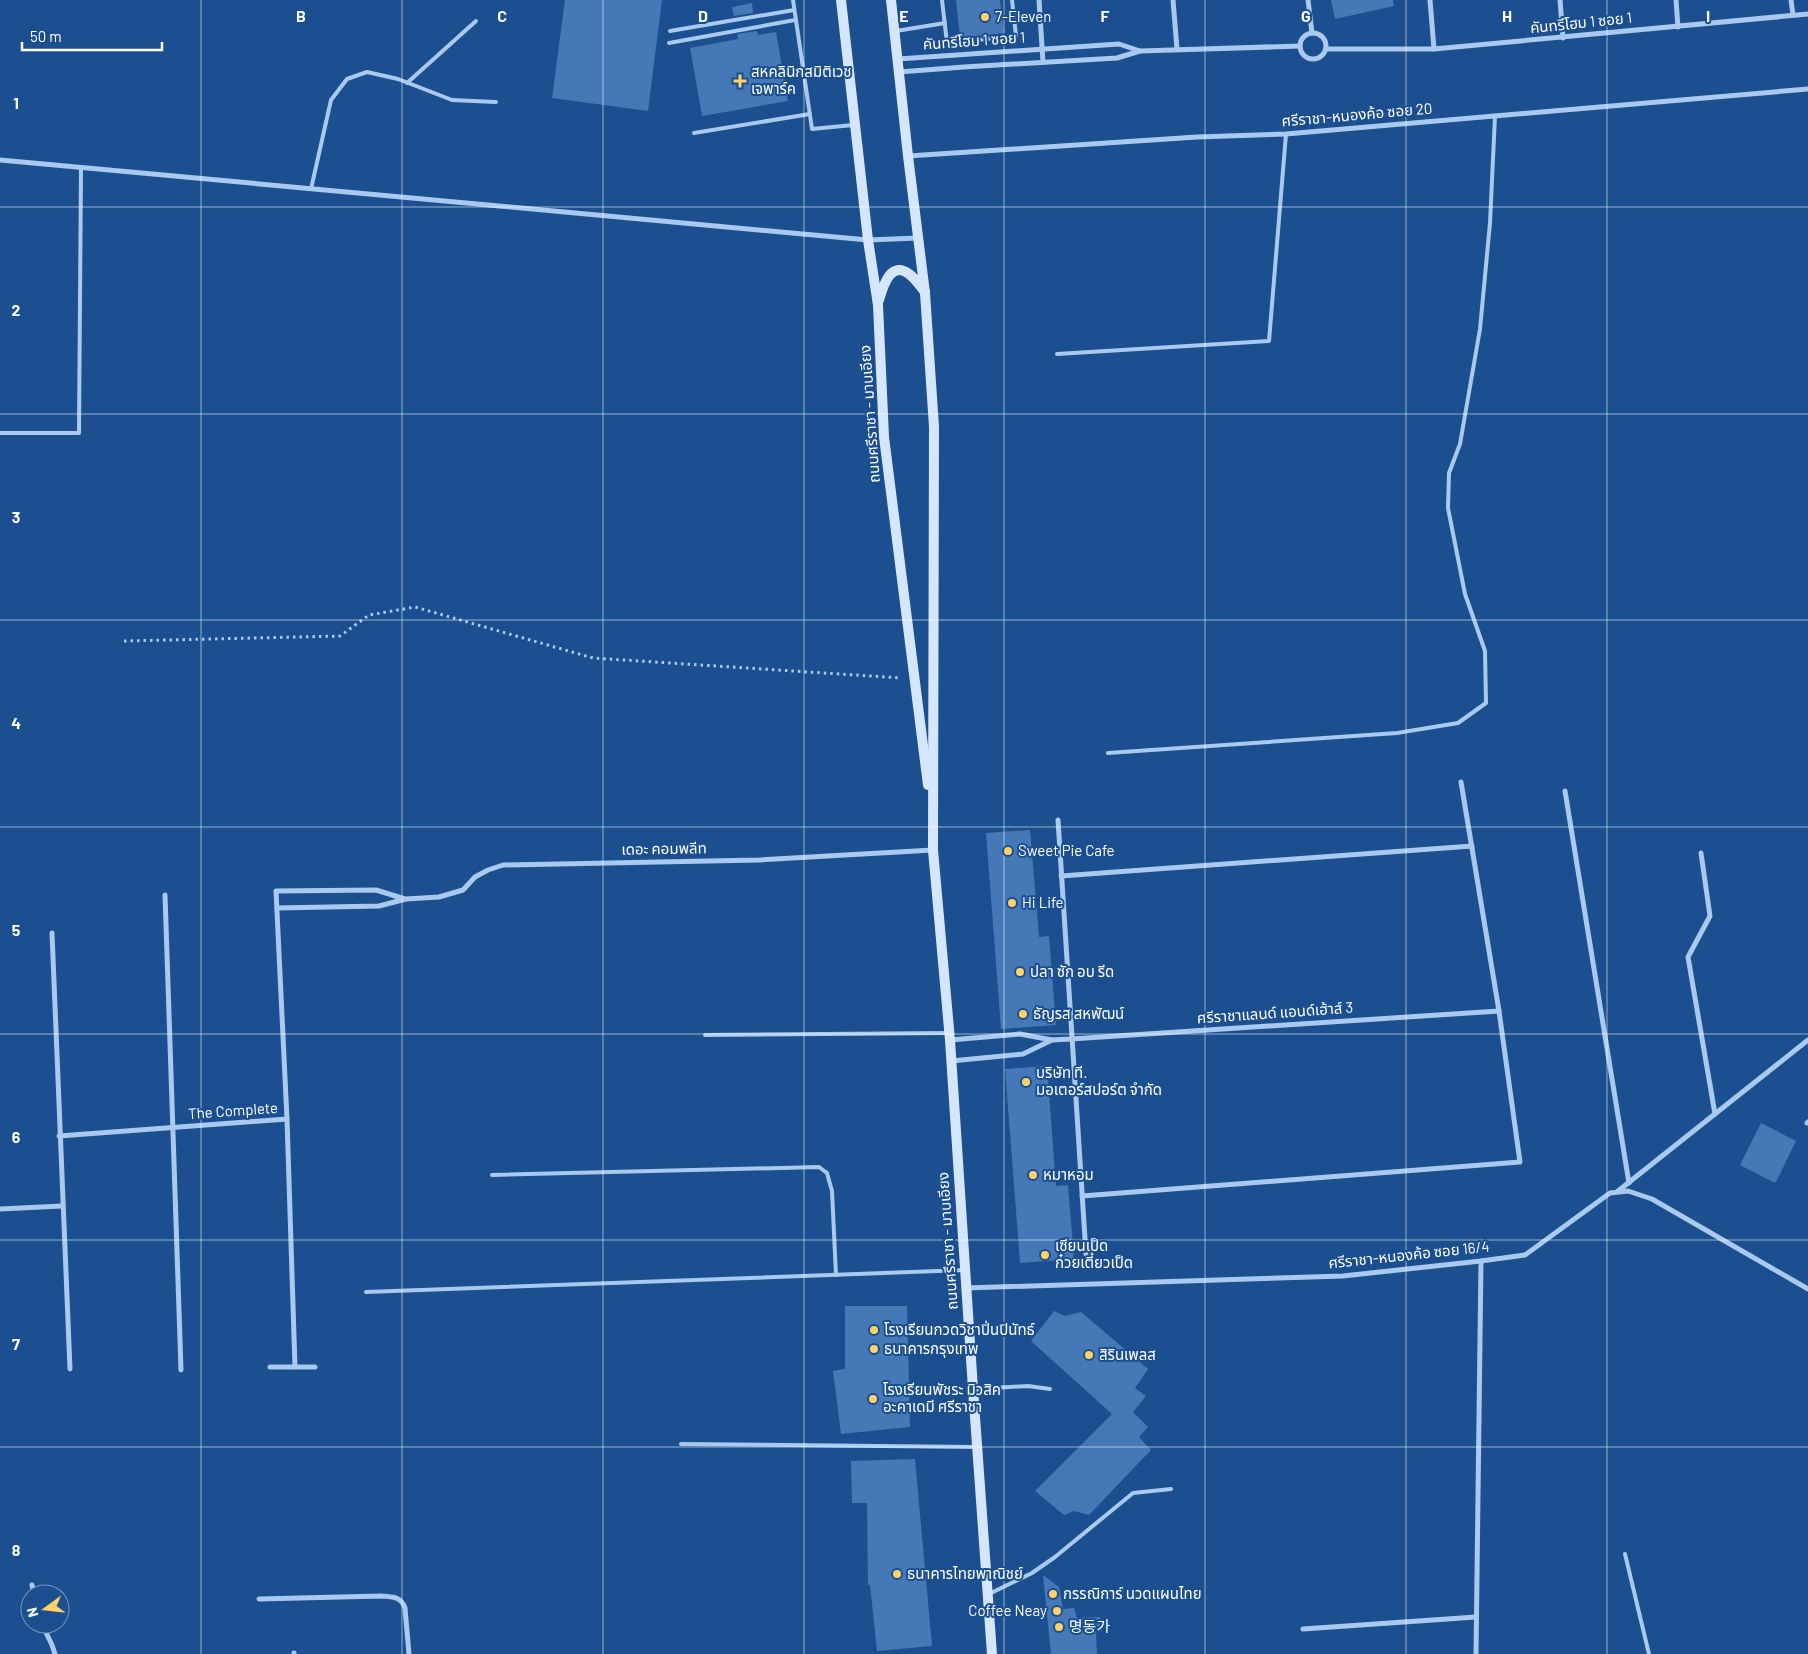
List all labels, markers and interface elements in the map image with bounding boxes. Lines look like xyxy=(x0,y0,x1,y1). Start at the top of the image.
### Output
text: B xyxy=(296,6,306,25)
text: C xyxy=(497,6,507,25)
text: D xyxy=(698,6,708,25)
text: E xyxy=(899,6,909,25)
text: F xyxy=(1101,6,1110,25)
text: G xyxy=(1301,6,1311,25)
text: H xyxy=(1502,6,1512,25)
text: I xyxy=(1706,6,1710,25)
place label: 7-Eleven xyxy=(995,7,1051,25)
street label: คันทรีโฮม 1 ซอย 1 xyxy=(1529,8,1633,36)
marker: 7-Eleven xyxy=(979,11,991,23)
scale bar xyxy=(22,20,162,52)
text: 50 m xyxy=(30,27,62,45)
street label: คันทรีโฮม 1 ซอย 1 xyxy=(922,27,1026,53)
place label: สหคลินิกสมิติเวช เจพาร์ค xyxy=(751,62,852,97)
marker: สหคลินิกสมิติเวช เจพาร์ค xyxy=(733,74,747,88)
text: 1 xyxy=(13,93,19,112)
street label: ศรีราชา-หนองค้อ ซอย 20 xyxy=(1281,98,1433,130)
text: 2 xyxy=(12,300,21,319)
street label: ถนนศรีราชา - มาบเอียง xyxy=(855,345,883,484)
text: 3 xyxy=(12,507,20,526)
text: 4 xyxy=(11,713,21,732)
street label: เดอะ คอมพลีท xyxy=(621,838,707,858)
place label: Sweet Pie Cafe xyxy=(1018,841,1115,859)
marker: Sweet Pie Cafe xyxy=(1002,845,1014,857)
place label: Hi Life xyxy=(1022,893,1064,911)
marker: Hi Life xyxy=(1006,897,1018,909)
text: 5 xyxy=(12,920,21,939)
place label: ปลา ซัก อบ รีด xyxy=(1030,962,1114,980)
marker: ปลา ซัก อบ รีด xyxy=(1014,966,1026,978)
street label: ศรีราชาแลนด์ แอนด์เฮ้าส์ 3 xyxy=(1196,998,1354,1026)
place label: ธัญรส สหพัฒน์ xyxy=(1033,1004,1124,1022)
marker: ธัญรส สหพัฒน์ xyxy=(1017,1008,1029,1020)
place label: บริษัท ที. มอเตอร์สปอร์ต จำกัด xyxy=(1036,1063,1162,1098)
marker: บริษัท ที. มอเตอร์สปอร์ต จำกัด xyxy=(1020,1076,1032,1088)
street label: The Complete xyxy=(187,1098,278,1122)
text: 6 xyxy=(12,1127,21,1146)
place label: หมาหอม xyxy=(1043,1165,1094,1183)
marker: หมาหอม xyxy=(1027,1169,1039,1181)
street label: ถนนศรีราชา - มาบเอียง xyxy=(933,1172,961,1311)
place label: เซียนเป็ด ก๋วยเตี๋ยวเป็ด xyxy=(1055,1236,1133,1271)
street label: ศรีราชา-หนองค้อ ซอย 16/4 xyxy=(1327,1237,1490,1271)
marker: เซียนเป็ด ก๋วยเตี๋ยวเป็ด xyxy=(1039,1249,1051,1261)
place label: โรงเรียนกวดวิชาปิ่นปินัทธ์ xyxy=(884,1320,1035,1338)
marker: โรงเรียนกวดวิชาปิ่นปินัทธ์ xyxy=(868,1324,880,1336)
text: 7 xyxy=(12,1334,20,1353)
place label: ธนาคารกรุงเทพ xyxy=(884,1339,978,1358)
marker: ธนาคารกรุงเทพ xyxy=(868,1343,880,1355)
place label: สิรินเพลส xyxy=(1099,1345,1156,1363)
marker: สิรินเพลส xyxy=(1083,1349,1095,1361)
place label: โรงเรียนพัชระ มิวสิค อะคาเดมี ศรีราชา xyxy=(883,1380,1001,1415)
marker: โรงเรียนพัชระ มิวสิค อะคาเดมี ศรีราชา xyxy=(867,1393,879,1405)
text: 8 xyxy=(12,1540,21,1559)
place label: ธนาคารไทยพาณิชย์ xyxy=(907,1564,1023,1582)
marker: ธนาคารไทยพาณิชย์ xyxy=(891,1568,903,1580)
north arrow xyxy=(20,1584,70,1634)
place label: กรรณิการ์ นวดแผนไทย xyxy=(1063,1584,1202,1602)
marker: กรรณิการ์ นวดแผนไทย xyxy=(1047,1588,1059,1600)
place label: Coffee Neay xyxy=(968,1601,1047,1619)
marker: Coffee Neay xyxy=(1051,1605,1063,1617)
text: N xyxy=(23,1606,41,1619)
place label: 명동가 xyxy=(1069,1617,1111,1635)
marker: 명동가 xyxy=(1053,1621,1065,1633)

